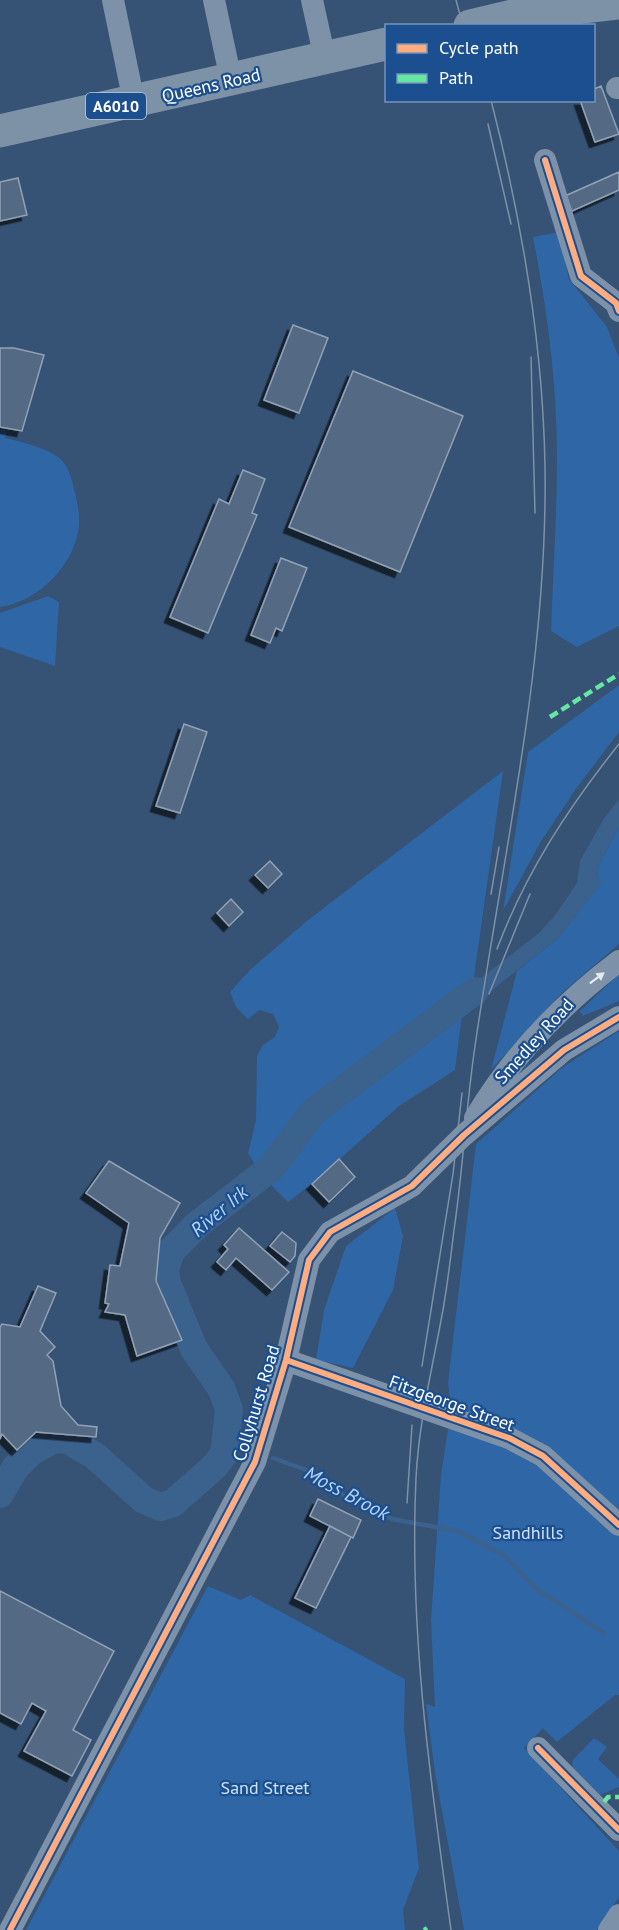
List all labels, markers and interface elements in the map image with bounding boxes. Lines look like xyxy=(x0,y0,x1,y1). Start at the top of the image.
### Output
legend xyxy=(385,24,595,102)
text: Cycle path xyxy=(439,36,519,59)
street label: Queens Road xyxy=(159,62,263,108)
text: Path xyxy=(439,66,473,89)
road number: A6010 xyxy=(86,93,146,119)
one-way arrow xyxy=(590,972,605,984)
street label: Smedley Road xyxy=(489,993,579,1089)
water label: River Irk xyxy=(185,1179,254,1242)
street label: Collyhurst Road xyxy=(227,1342,285,1464)
street label: Fitzgeorge Street xyxy=(386,1370,518,1436)
water label: Moss Brook xyxy=(300,1460,395,1527)
park label: Sandhills xyxy=(493,1521,563,1544)
park label: Sand Street xyxy=(221,1776,309,1799)

